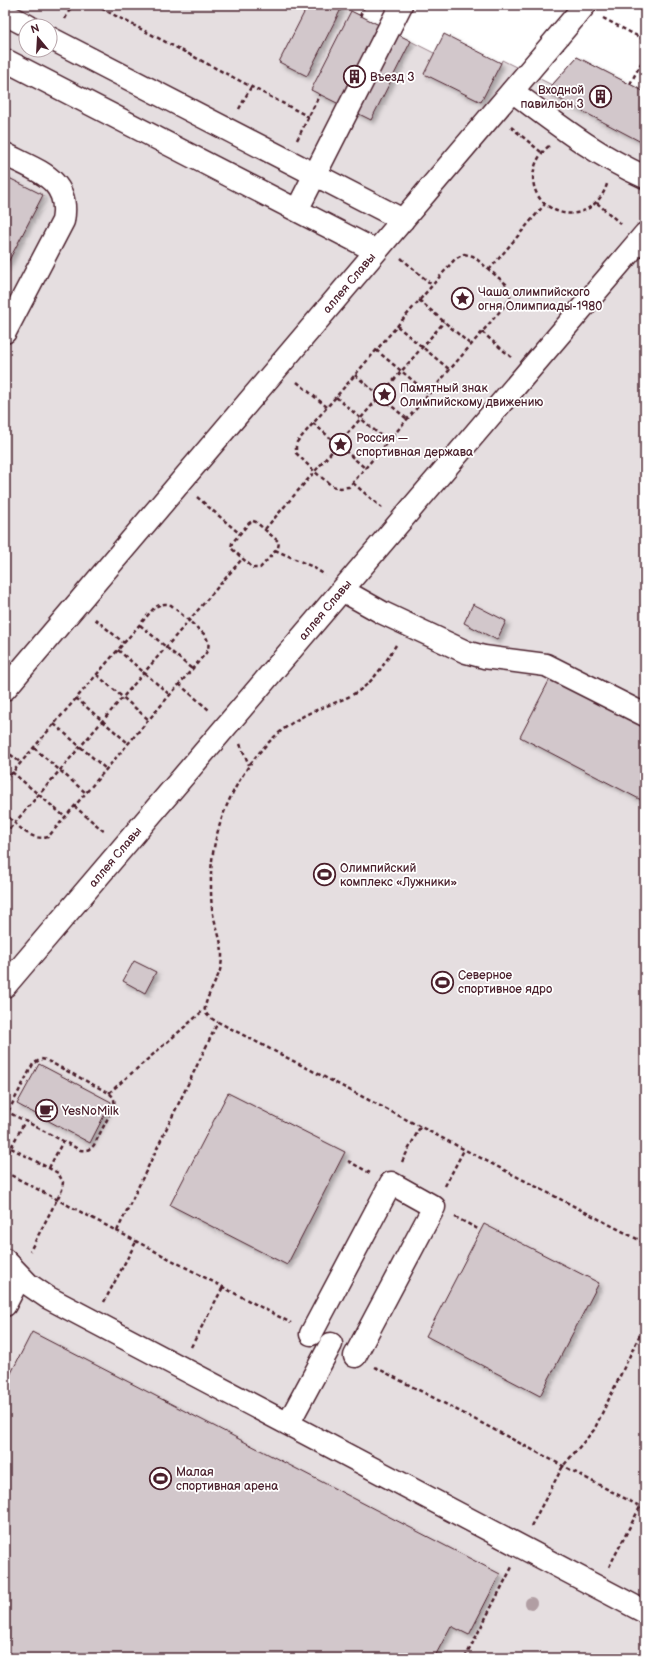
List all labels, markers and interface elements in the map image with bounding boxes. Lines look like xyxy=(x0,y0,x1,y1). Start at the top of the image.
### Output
north arrow xyxy=(18,18,58,58)
text: N xyxy=(29,22,41,36)
building icon: Въезд 3 xyxy=(342,64,368,90)
place label: Въезд 3 xyxy=(370,70,415,85)
place label: Входной павильон 3 xyxy=(521,83,584,112)
building icon: Входной павильон 3 xyxy=(587,84,613,110)
street label: аллея Славы xyxy=(320,250,379,317)
place label: Чаша олимпийского огня Олимпиады-1980 xyxy=(478,285,602,314)
place icon: Чаша олимпийского огня Олимпиады-1980 xyxy=(449,286,475,312)
place label: Памятный знак Олимпийскому движению xyxy=(400,381,543,410)
place icon: Памятный знак Олимпийскому движению xyxy=(371,382,397,408)
place label: Россия — спортивная держава xyxy=(356,431,473,460)
place icon: Россия — спортивная держава xyxy=(328,432,354,458)
street label: аллея Славы xyxy=(296,577,355,644)
street label: аллея Славы xyxy=(86,824,145,891)
place label: Олимпийский комплекс «Лужники» xyxy=(340,861,458,890)
sports icon: Олимпийский комплекс «Лужники» xyxy=(312,862,338,888)
place label: Северное спортивное ядро xyxy=(458,968,552,997)
sports icon: Северное спортивное ядро xyxy=(429,969,455,995)
cafe icon: YesNoMilk xyxy=(33,1098,59,1124)
place label: YesNoMilk xyxy=(61,1104,119,1119)
place label: Малая спортивная арена xyxy=(176,1465,278,1494)
sports icon: Малая спортивная арена xyxy=(148,1466,174,1492)

